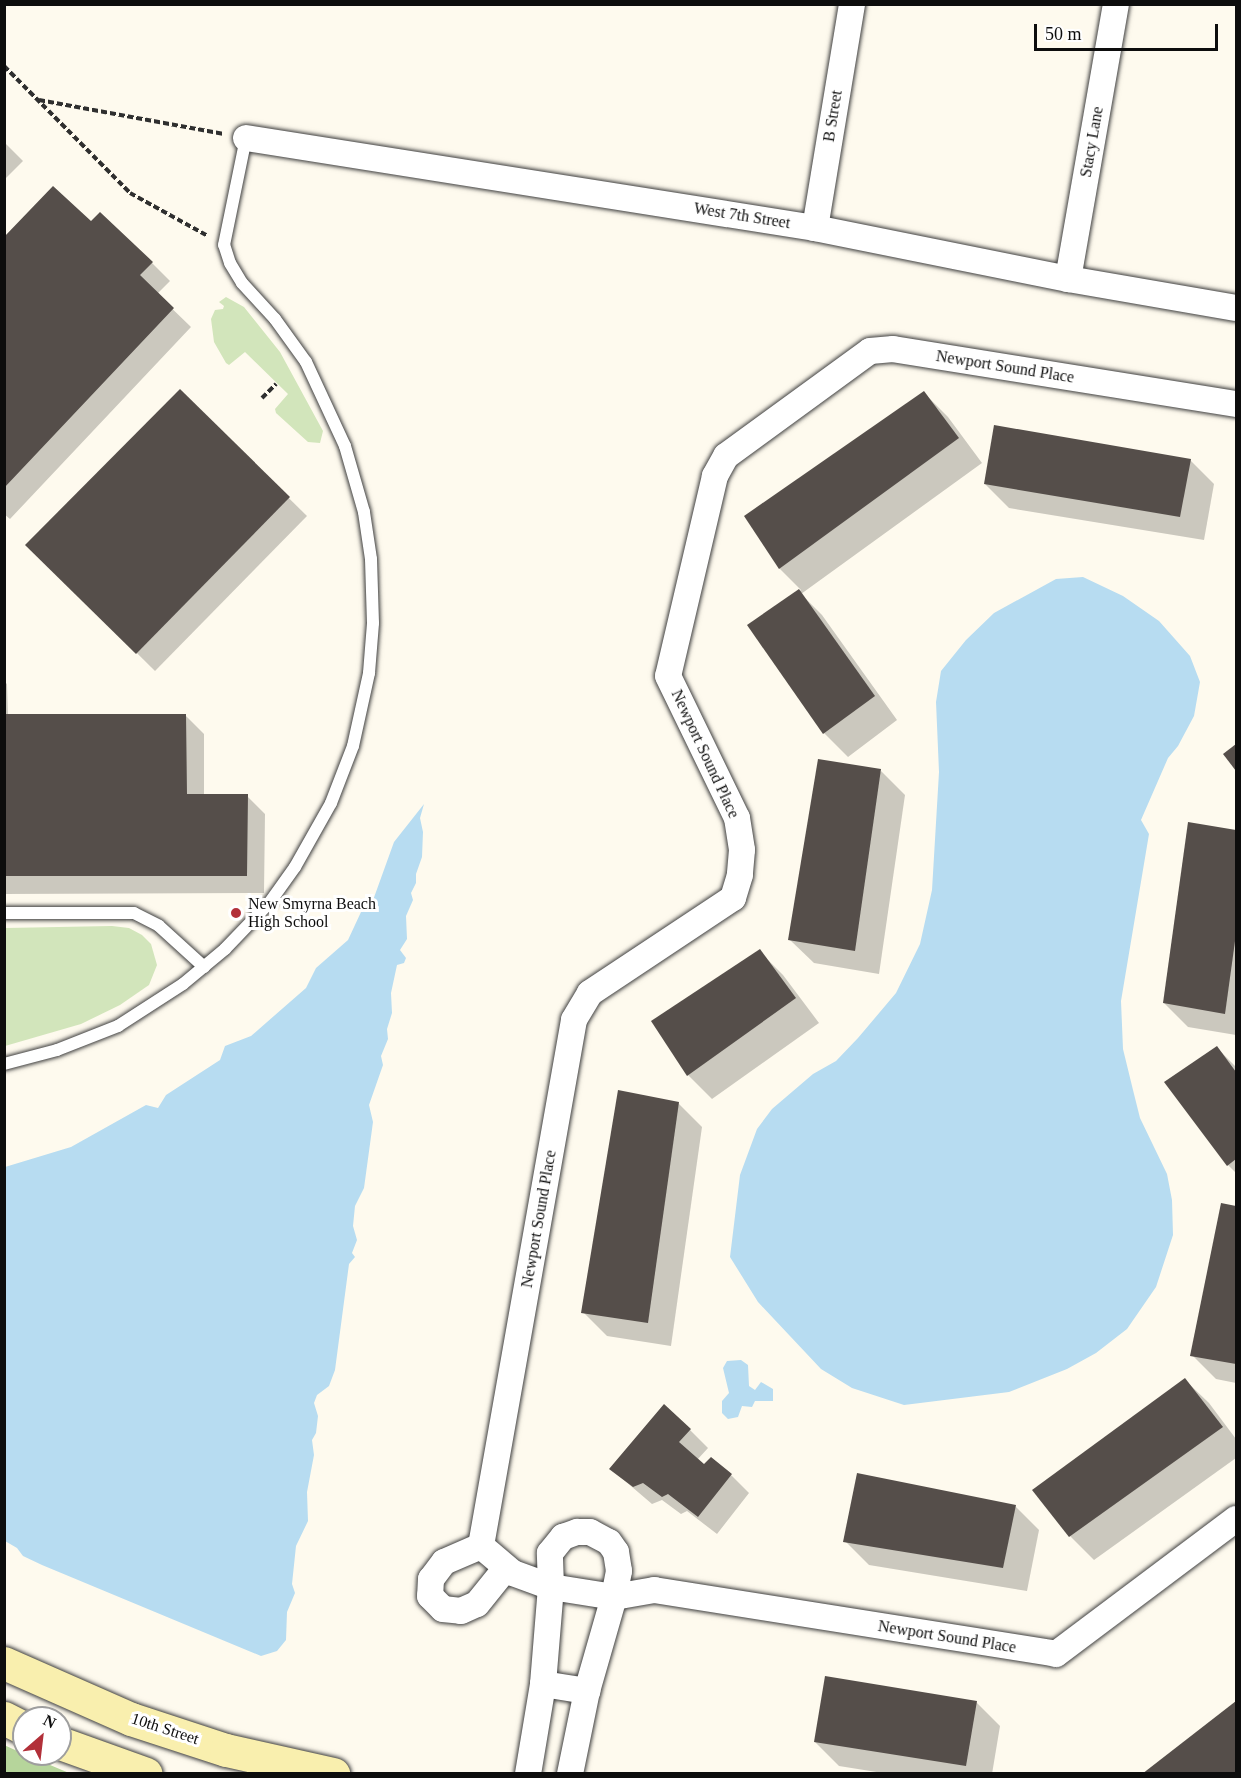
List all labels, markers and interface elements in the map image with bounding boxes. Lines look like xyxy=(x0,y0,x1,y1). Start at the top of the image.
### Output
scale bar xyxy=(1037,12,1222,50)
text: 50 m xyxy=(1045,24,1082,44)
street label: B Street xyxy=(819,89,847,143)
street label: Stacy Lane xyxy=(1076,105,1108,179)
street label: West 7th Street xyxy=(692,199,792,233)
street label: Newport Sound Place xyxy=(935,347,1075,387)
street label: Newport Sound Place xyxy=(667,687,743,821)
place label: New Smyrna Beach High School xyxy=(248,894,376,932)
marker: New Smyrna Beach High School xyxy=(229,906,243,920)
street label: Newport Sound Place xyxy=(517,1149,561,1289)
street label: Newport Sound Place xyxy=(877,1617,1017,1657)
north arrow xyxy=(12,1706,72,1766)
street label: 10th Street xyxy=(129,1709,201,1749)
text: N xyxy=(41,1711,59,1732)

